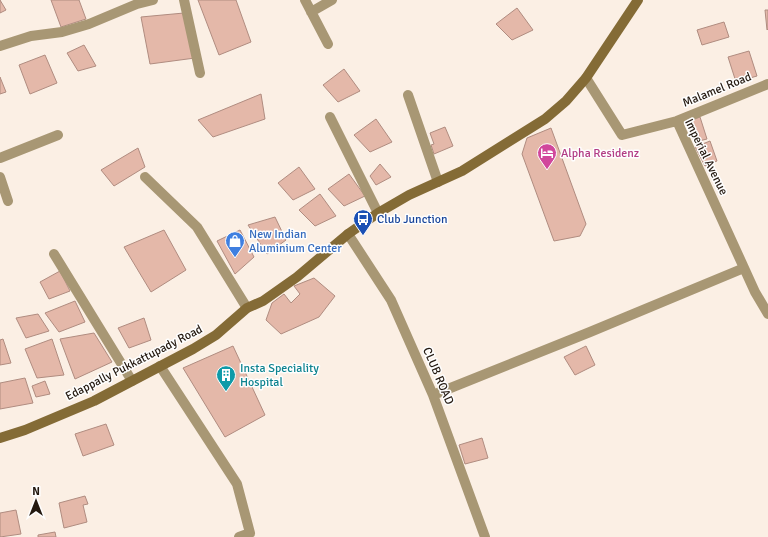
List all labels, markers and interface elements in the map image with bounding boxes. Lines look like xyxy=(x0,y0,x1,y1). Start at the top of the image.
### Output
street label: Malamel Road xyxy=(680,69,754,111)
street label: Imperial Avenue xyxy=(681,116,731,198)
hotel icon: Alpha Residenz xyxy=(536,142,558,170)
place label: Alpha Residenz xyxy=(561,146,639,161)
bus stop icon: Club Junction xyxy=(352,208,374,236)
place label: Club Junction xyxy=(377,212,448,227)
place label: New Indian Aluminium Center xyxy=(249,227,342,256)
shop icon: New Indian Aluminium Center xyxy=(224,230,246,258)
street label: Edappally Pukkattupady Road xyxy=(63,322,205,404)
street label: CLUB ROAD xyxy=(419,345,457,407)
place label: Insta Speciality Hospital xyxy=(240,361,319,390)
building icon: Insta Speciality Hospital xyxy=(215,364,237,392)
north arrow xyxy=(16,481,56,521)
text: N xyxy=(32,485,40,498)

